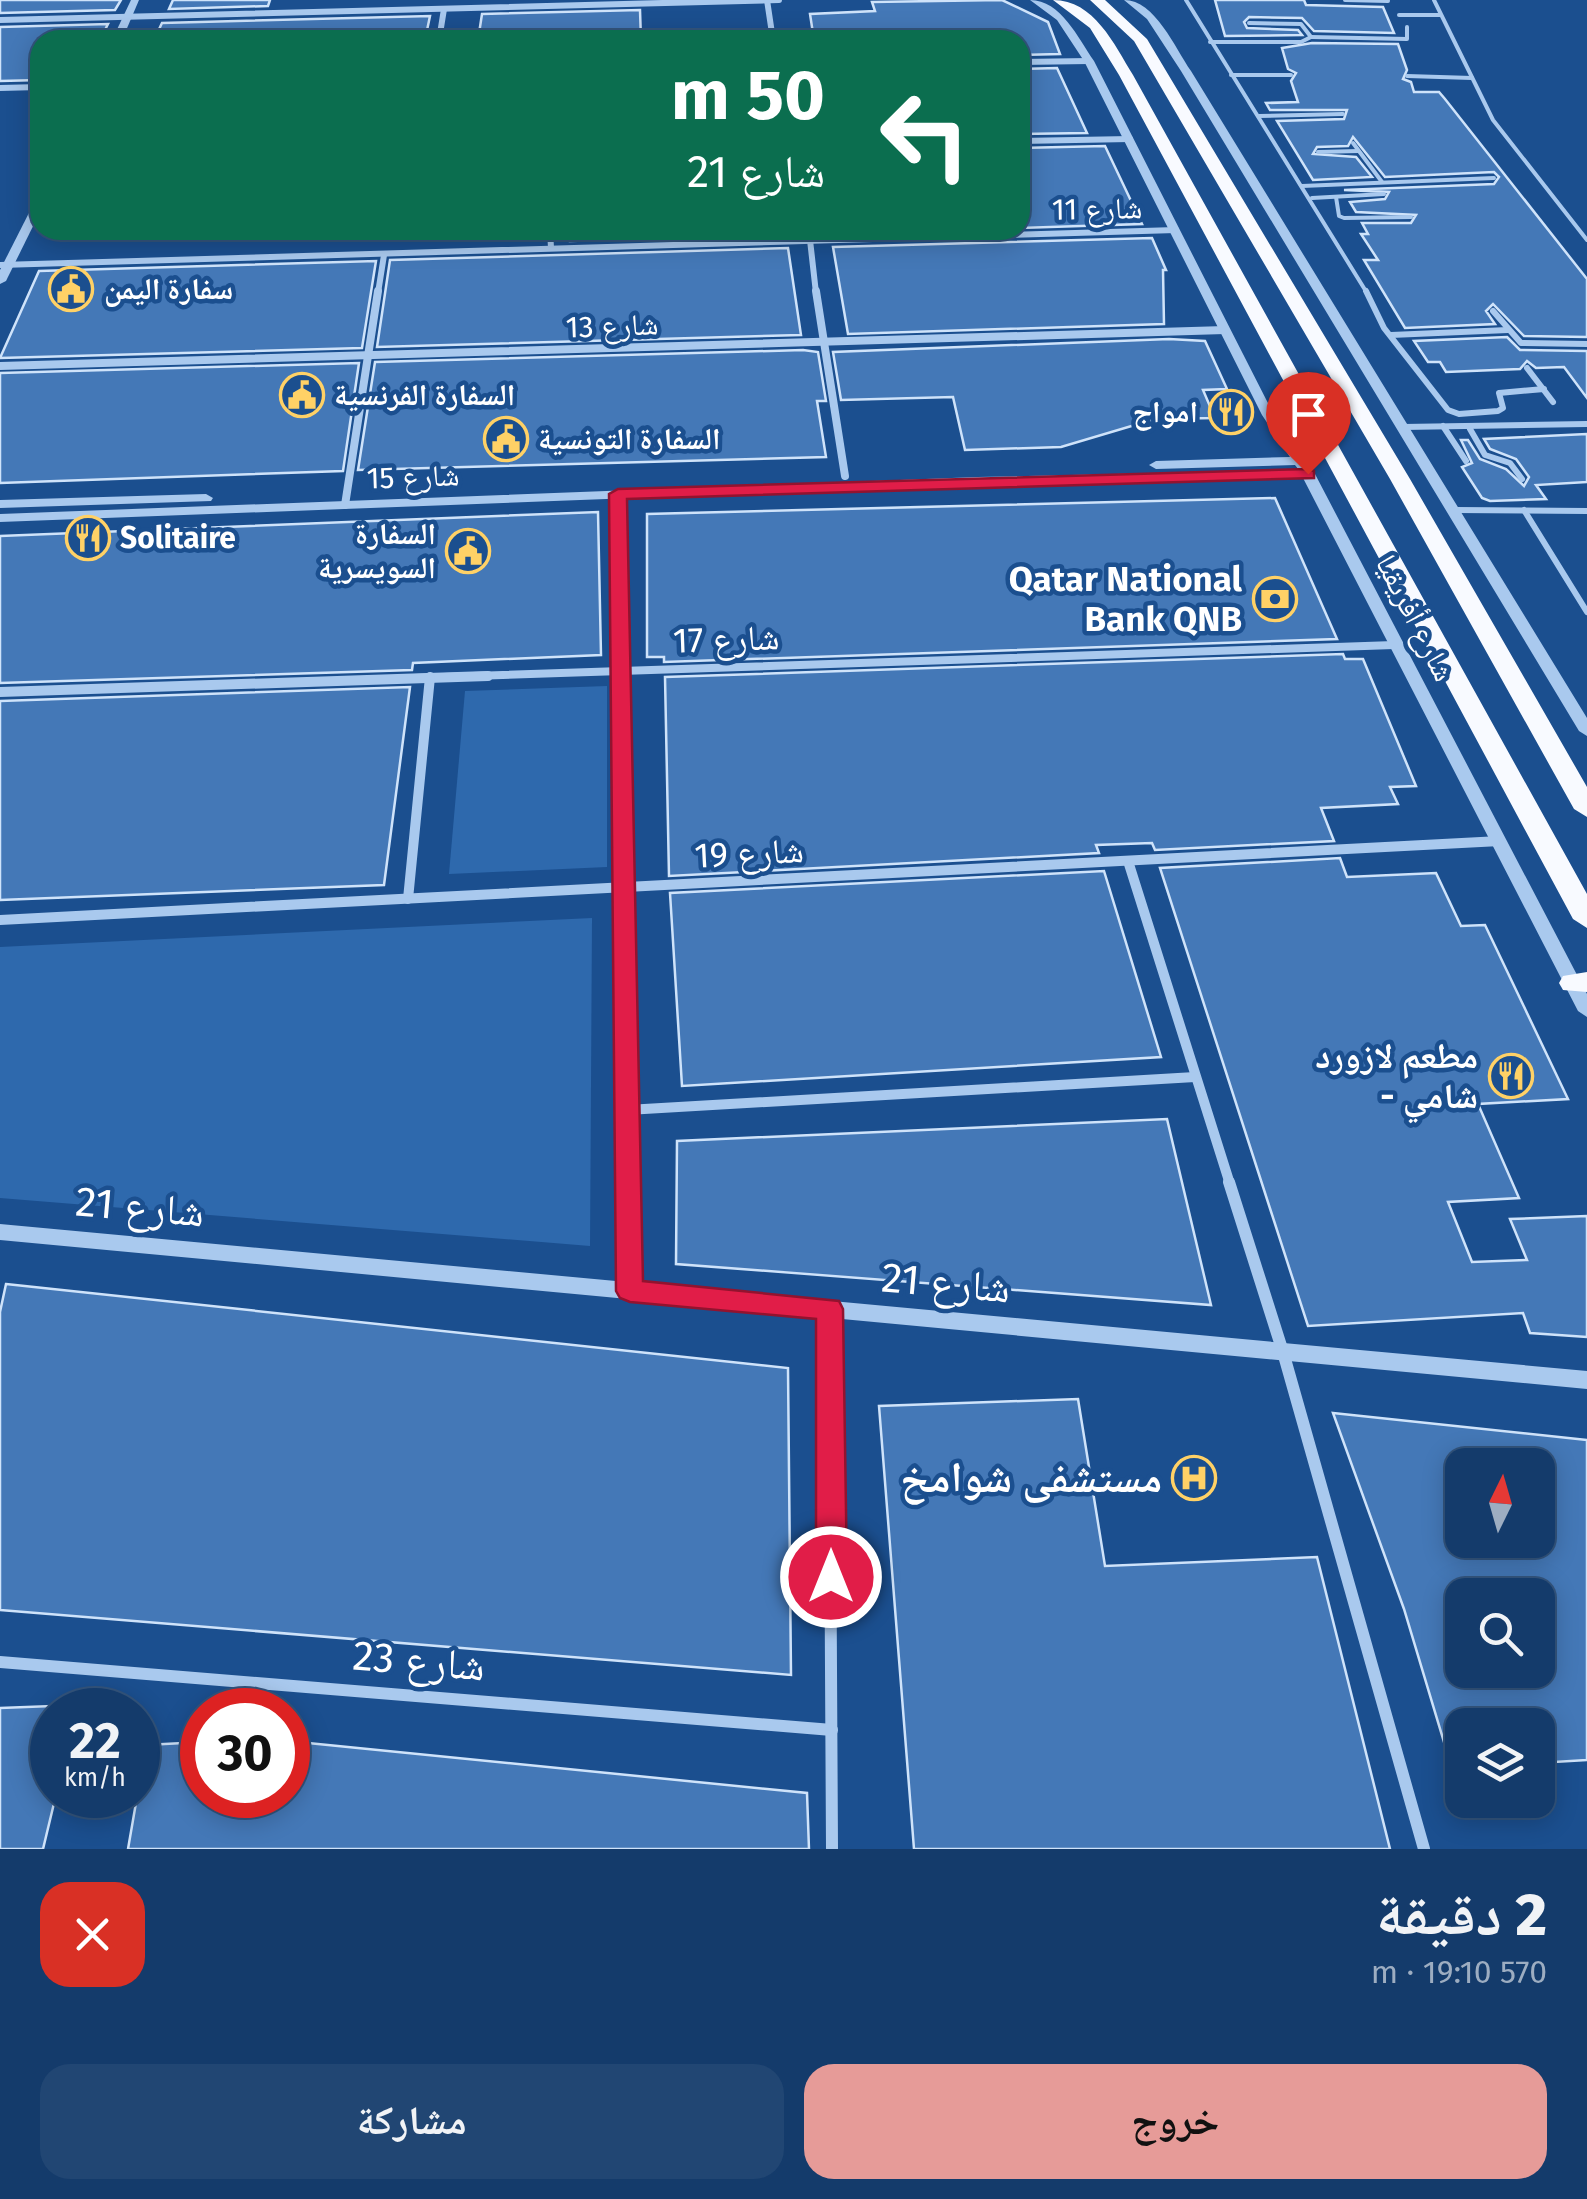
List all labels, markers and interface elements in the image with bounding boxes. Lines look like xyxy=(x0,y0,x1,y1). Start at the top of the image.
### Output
text: 50 m xyxy=(671,54,825,138)
icon: left xyxy=(860,70,990,200)
text: شارع 21 xyxy=(687,145,825,199)
street label: شارع 11 xyxy=(1051,190,1143,229)
public building icon: سفارة اليمن xyxy=(48,266,94,312)
place label: سفارة اليمن xyxy=(104,271,233,307)
street label: شارع 13 xyxy=(565,306,659,347)
public building icon: السفارة الفرنسية xyxy=(279,372,325,418)
pin xyxy=(1266,372,1351,475)
place label: السفارة الفرنسية xyxy=(334,377,515,413)
icon: arrive xyxy=(1281,387,1336,442)
restaurant icon: امواج xyxy=(1208,389,1254,435)
place label: امواج xyxy=(1132,394,1198,431)
public building icon: السفارة التونسية xyxy=(483,416,529,462)
place label: السفارة التونسية xyxy=(538,421,721,457)
street label: شارع 15 xyxy=(366,457,460,498)
restaurant icon: Solitaire xyxy=(65,515,111,561)
place label: السفارة السويسرية xyxy=(318,516,436,586)
place label: Solitaire xyxy=(120,520,236,556)
public building icon: السفارة السويسرية xyxy=(445,528,491,574)
street label: شارع أفريقيا xyxy=(1367,548,1463,688)
place label: Qatar National Bank QNB xyxy=(1009,558,1243,640)
bank icon: Qatar National Bank QNB xyxy=(1252,576,1298,622)
street label: شارع 17 xyxy=(672,616,780,663)
street label: شارع 19 xyxy=(693,829,805,878)
place label: مطعم لازورد - شامي xyxy=(1315,1035,1478,1124)
restaurant icon: مطعم لازورد - شامي xyxy=(1488,1053,1534,1099)
street label: شارع 21 xyxy=(74,1176,206,1239)
street label: شارع 21 xyxy=(880,1252,1012,1315)
north arrow xyxy=(1445,1448,1555,1558)
map controls xyxy=(1445,1448,1555,1818)
place label: مستشفى شوامخ xyxy=(900,1453,1162,1505)
hospital icon: مستشفى شوامخ xyxy=(1171,1455,1217,1501)
position arrow xyxy=(779,1525,883,1629)
button: search xyxy=(1445,1578,1555,1688)
street label: شارع 23 xyxy=(351,1630,487,1693)
speed limit sign: 30 xyxy=(180,1688,310,1818)
button: layers xyxy=(1445,1708,1555,1818)
text: 22 xyxy=(69,1711,121,1771)
text: km/h xyxy=(64,1763,126,1793)
text: 2 دقيقة xyxy=(1376,1879,1547,1951)
button: close xyxy=(40,1882,145,1987)
text: 570 m · 19:10 xyxy=(1371,1953,1547,1991)
button: مشاركة xyxy=(40,2064,784,2179)
button: خروج xyxy=(804,2064,1547,2179)

